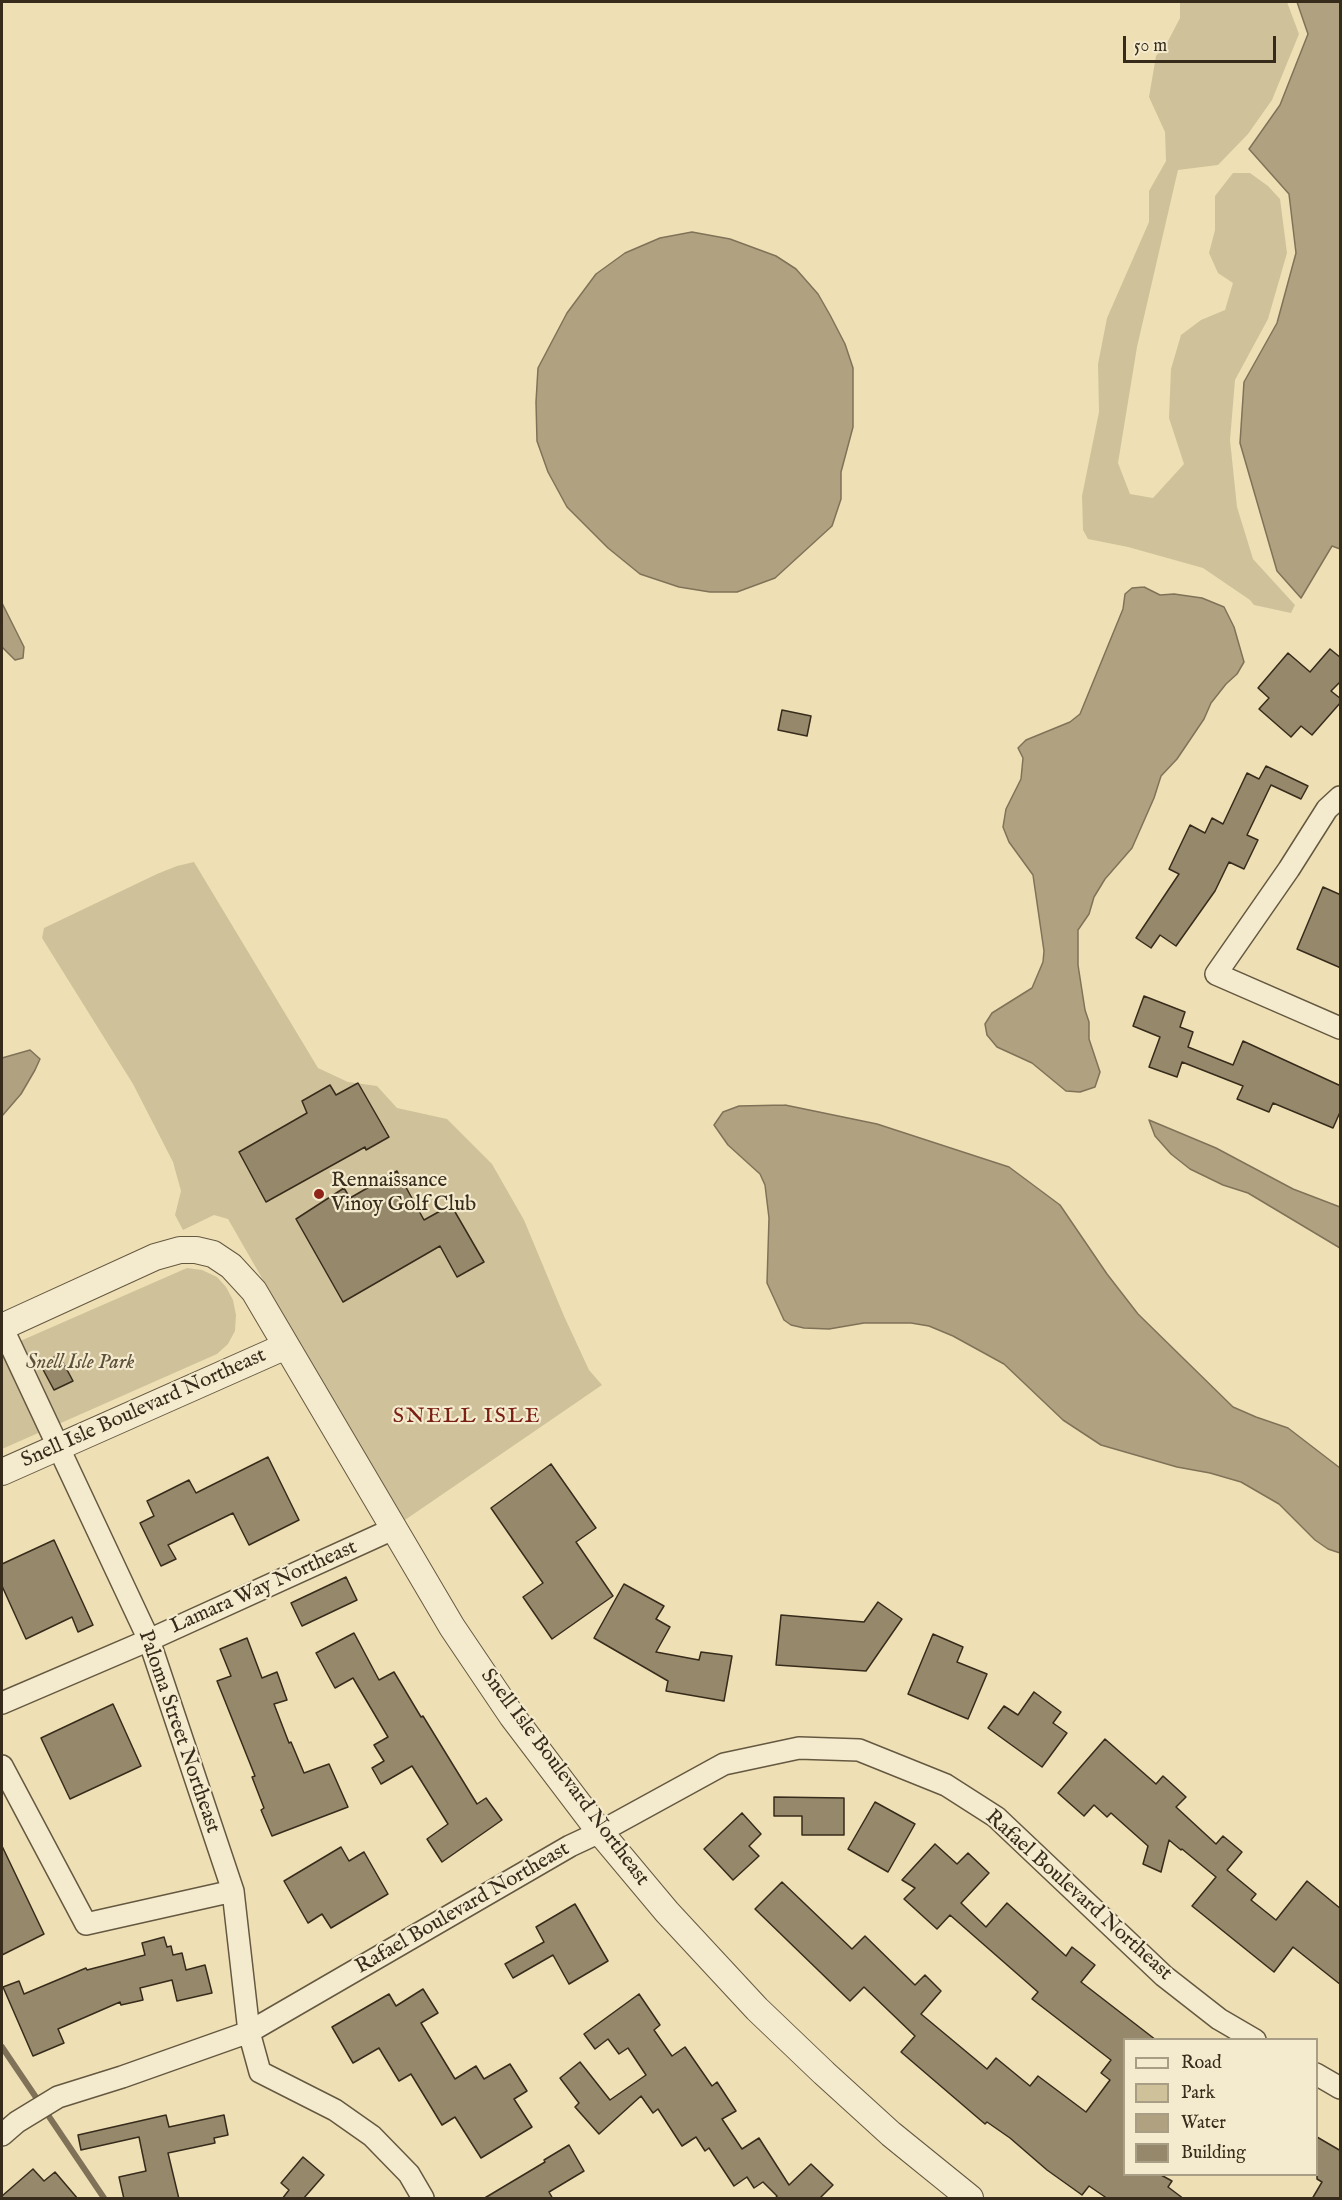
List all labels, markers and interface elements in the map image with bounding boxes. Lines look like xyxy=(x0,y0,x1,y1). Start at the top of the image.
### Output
scale bar xyxy=(1126,24,1279,62)
text: 50 m xyxy=(1134,35,1167,58)
place label: Rennaissance Vinoy Golf Club xyxy=(331,1169,476,1219)
marker: Rennaissance Vinoy Golf Club xyxy=(312,1187,326,1201)
street label: Snell Isle Boulevard Northeast xyxy=(18,1344,270,1474)
park label: Snell Isle Park xyxy=(26,1351,134,1377)
district label: SNELL ISLE xyxy=(393,1404,541,1430)
street label: Lamara Way Northeast xyxy=(167,1536,361,1640)
street label: Paloma Street Northeast xyxy=(131,1627,225,1837)
street label: Snell Isle Boulevard Northeast xyxy=(474,1664,654,1892)
street label: Rafael Boulevard Northeast xyxy=(979,1805,1177,1987)
street label: Rafael Boulevard Northeast xyxy=(352,1837,574,1981)
legend xyxy=(1123,2038,1318,2176)
text: Road xyxy=(1181,2052,1222,2075)
text: Park xyxy=(1181,2082,1215,2105)
text: Water xyxy=(1181,2112,1226,2135)
text: Building xyxy=(1181,2142,1246,2165)

